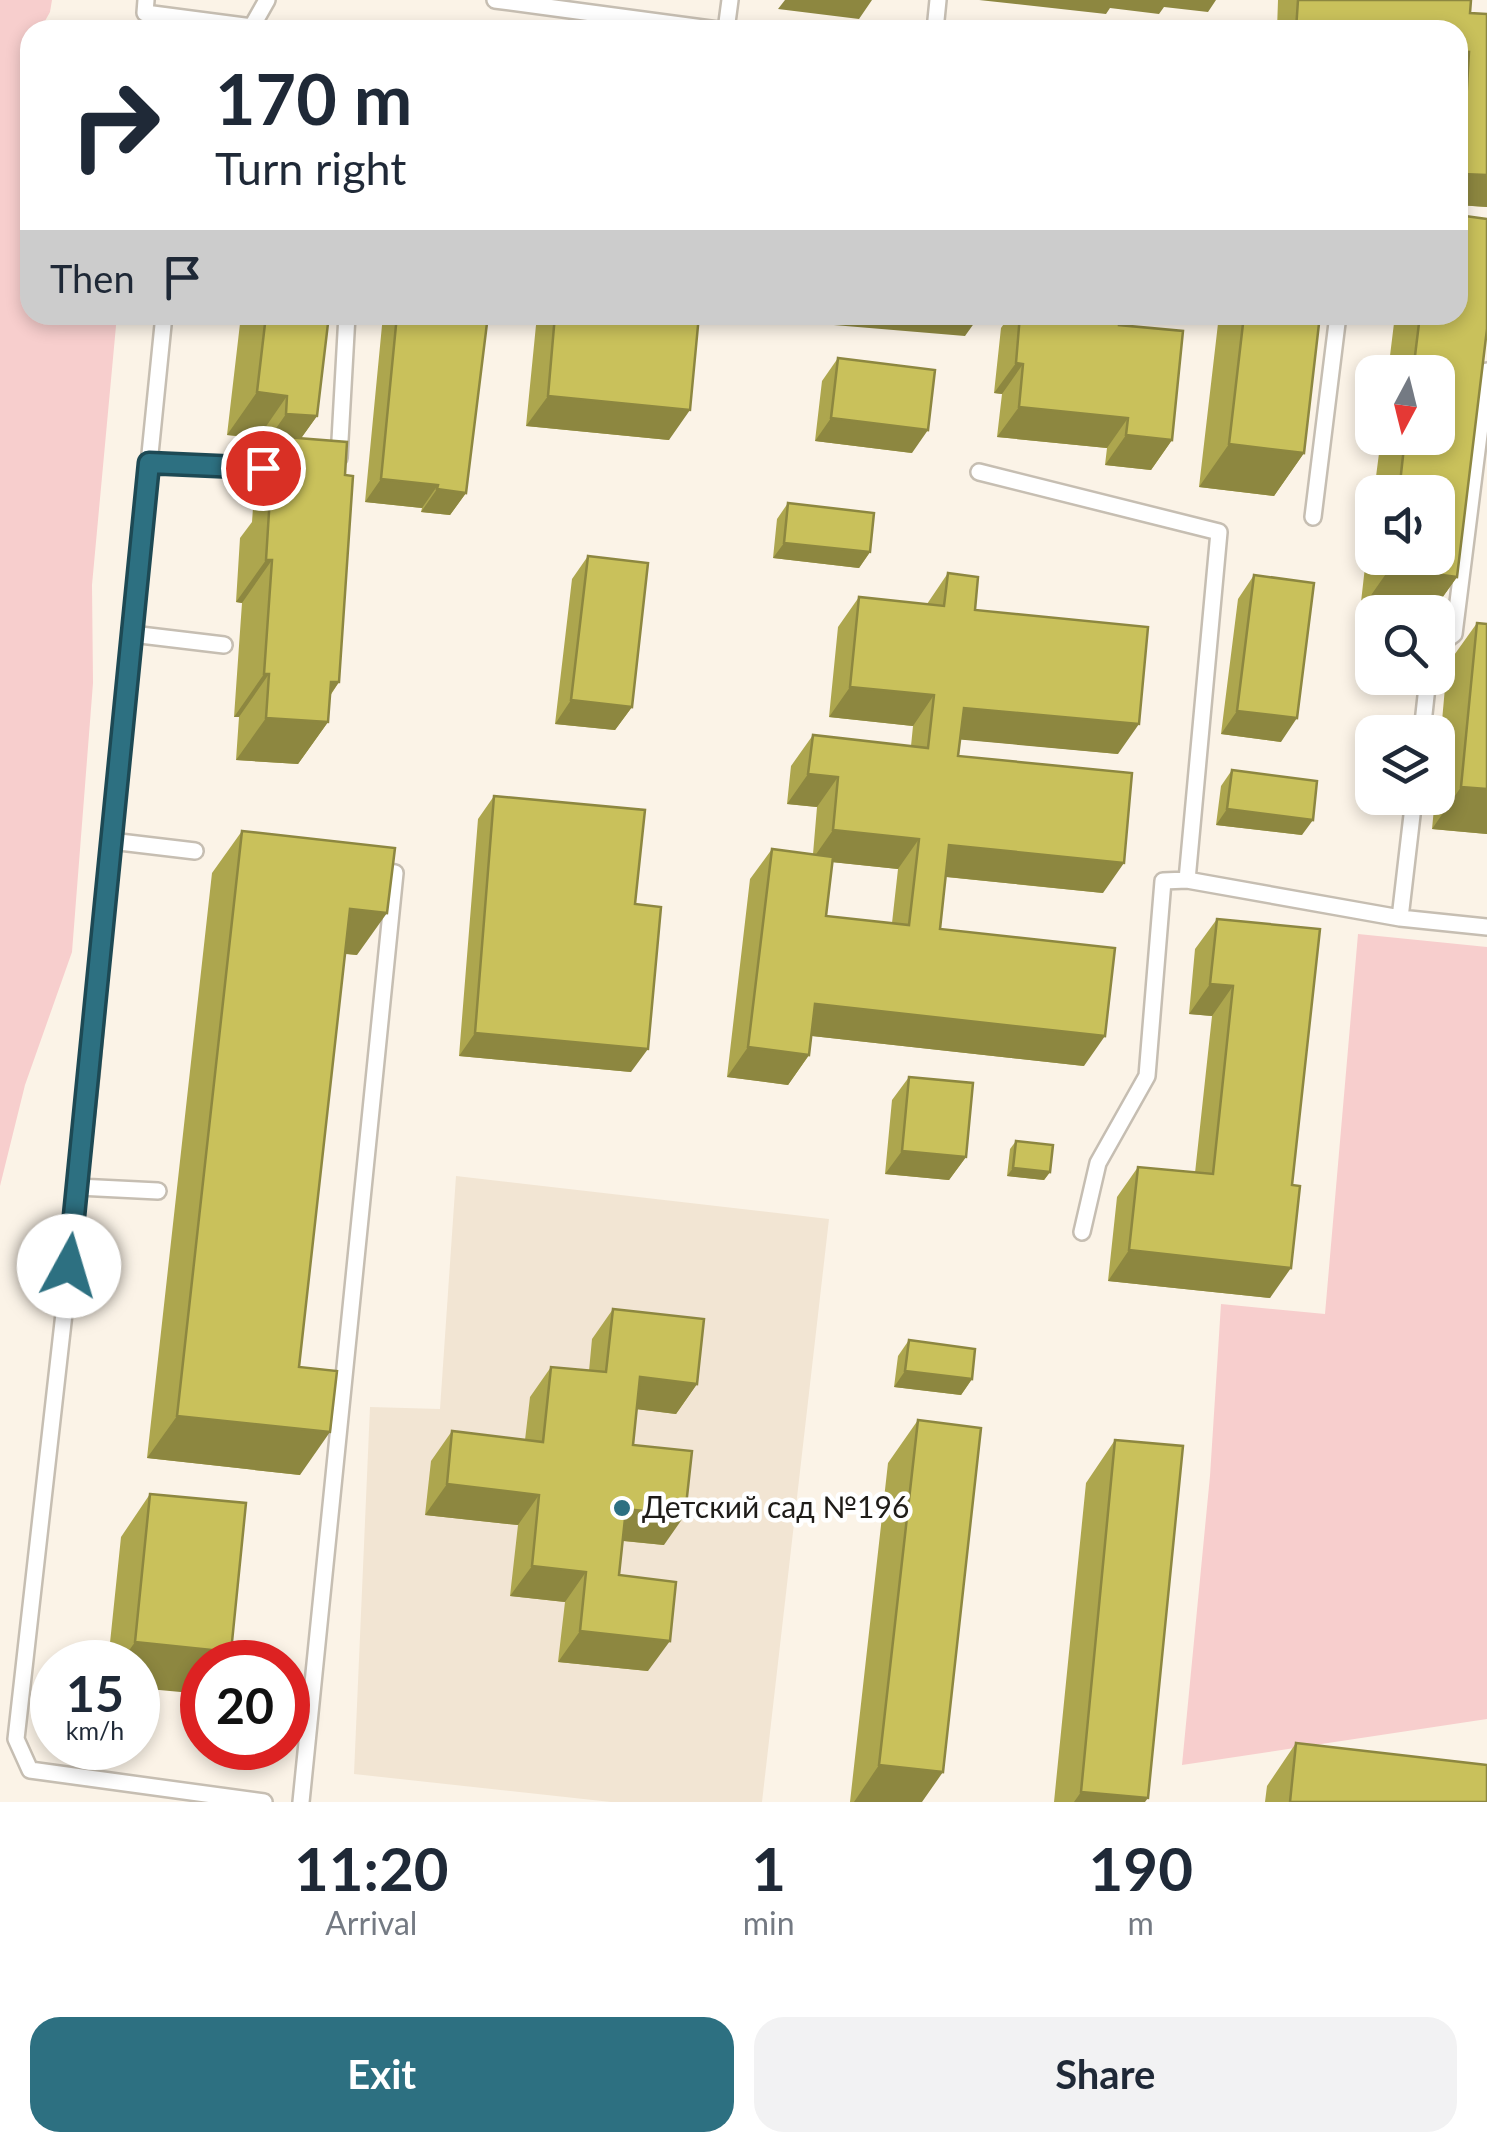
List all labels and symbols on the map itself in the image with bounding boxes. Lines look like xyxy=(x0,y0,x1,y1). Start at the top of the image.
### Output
north arrow xyxy=(1355,355,1455,455)
pin xyxy=(221,426,306,511)
position arrow xyxy=(17,1214,121,1318)
place label: Детский сад №196 xyxy=(642,1488,909,1524)
marker: Детский сад №196 xyxy=(611,1497,633,1519)
speed limit sign: 20 xyxy=(180,1640,310,1770)

